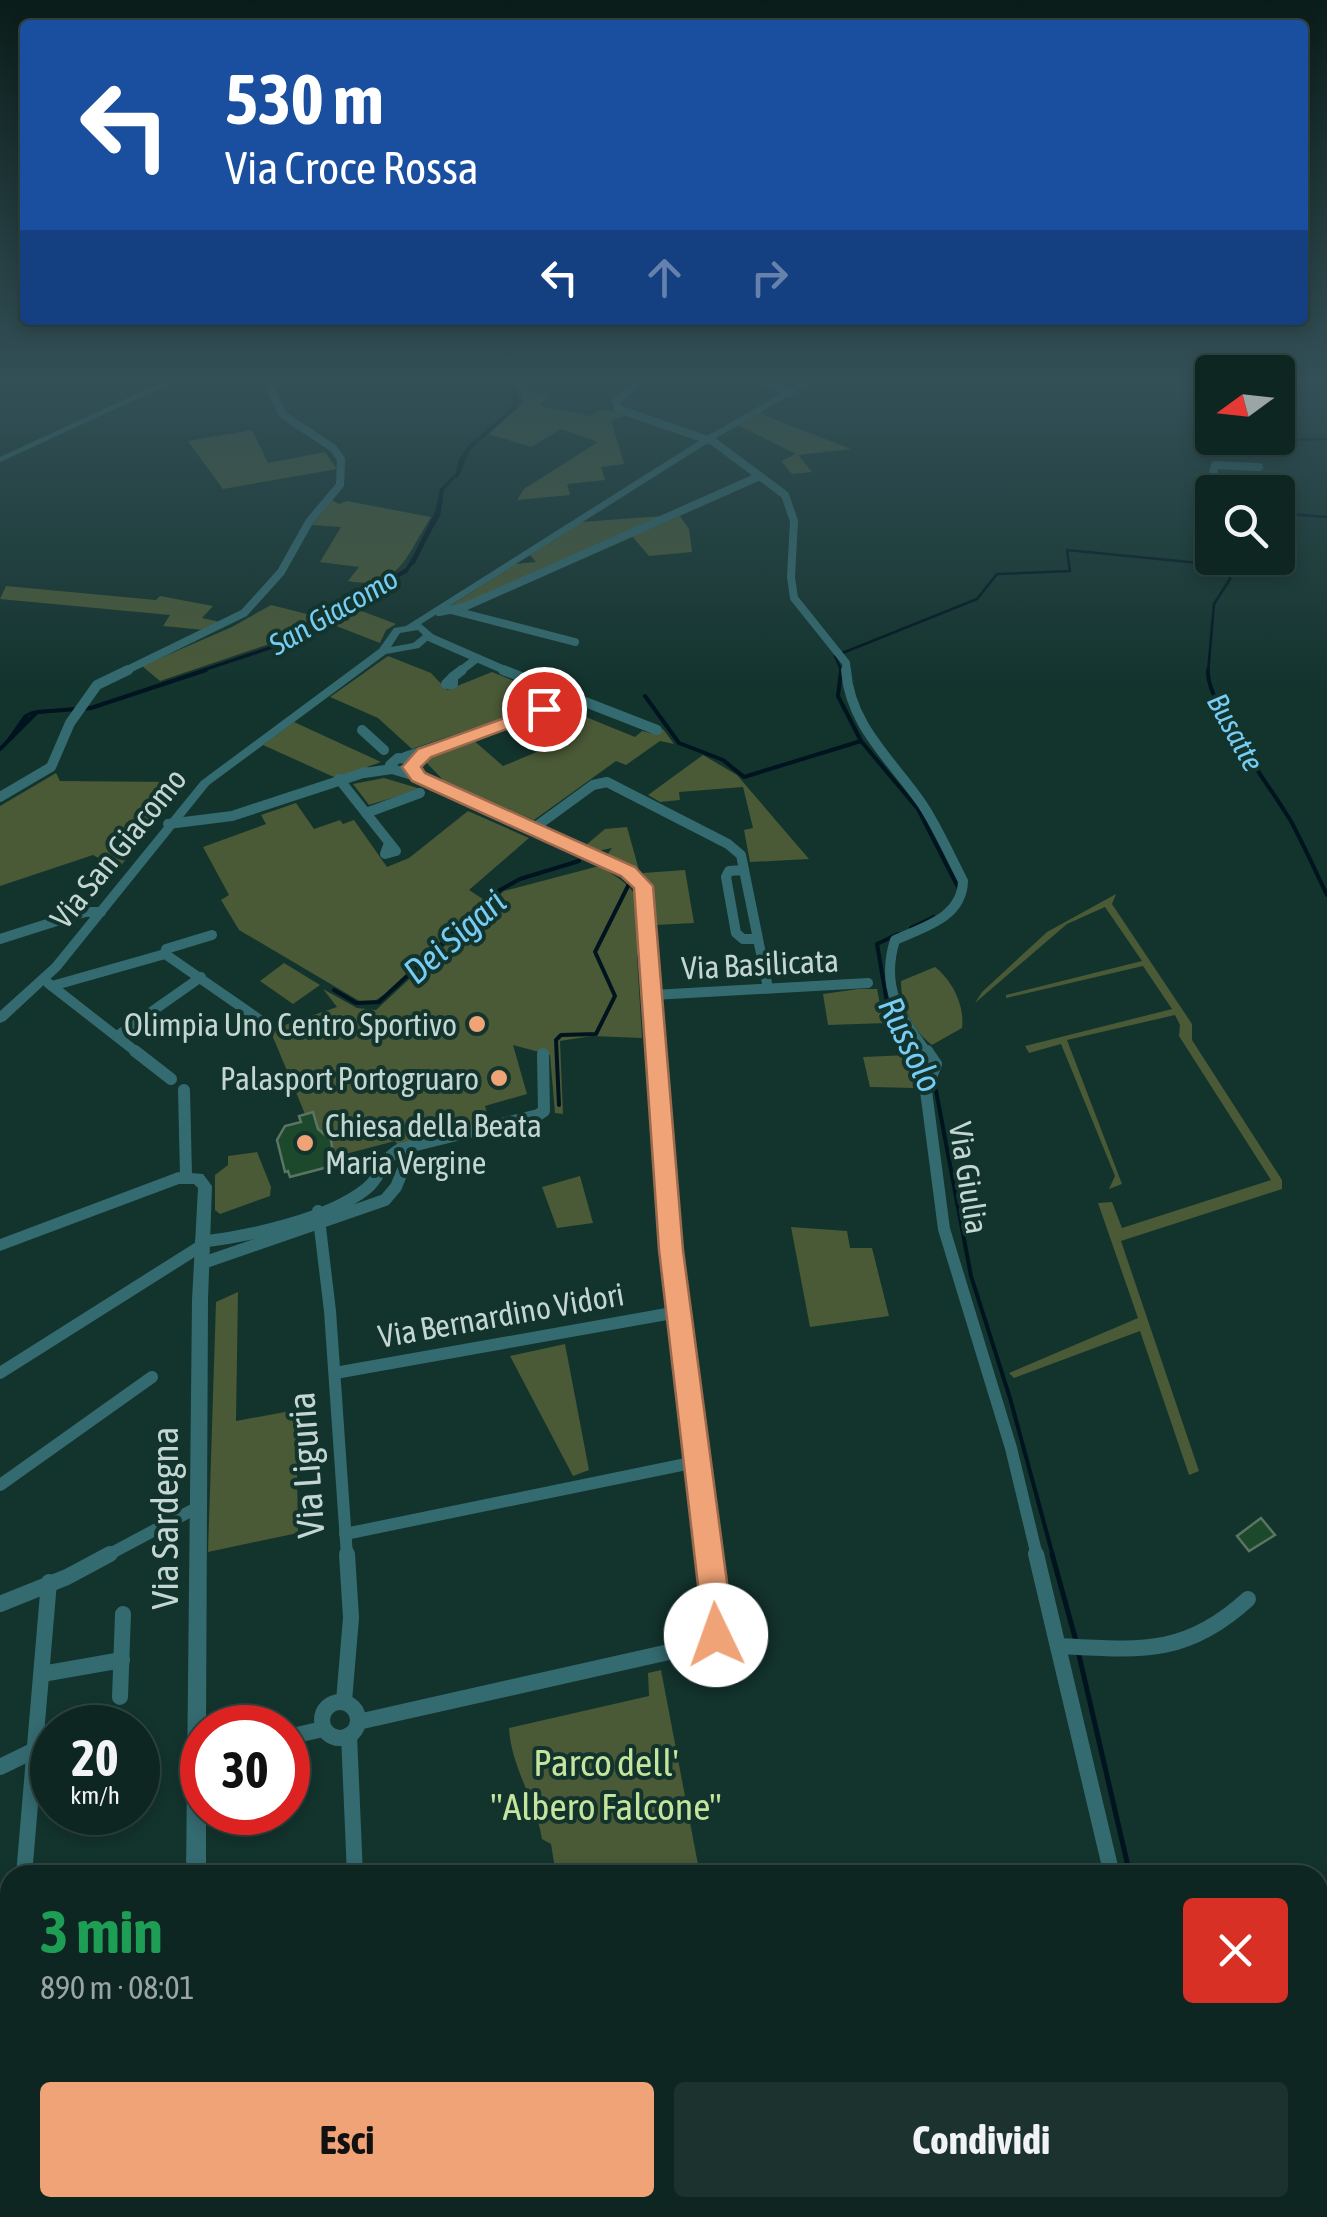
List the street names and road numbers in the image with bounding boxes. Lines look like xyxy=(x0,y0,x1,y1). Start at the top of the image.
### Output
street label: Via San Giacomo xyxy=(42,761,194,935)
street label: Via Basilicata xyxy=(680,941,840,987)
street label: Via Giulia xyxy=(942,1119,996,1237)
street label: Via Bernardino Vidori xyxy=(375,1275,627,1355)
street label: Via Liguria xyxy=(279,1391,333,1539)
street label: Via Sardegna xyxy=(143,1427,186,1609)

